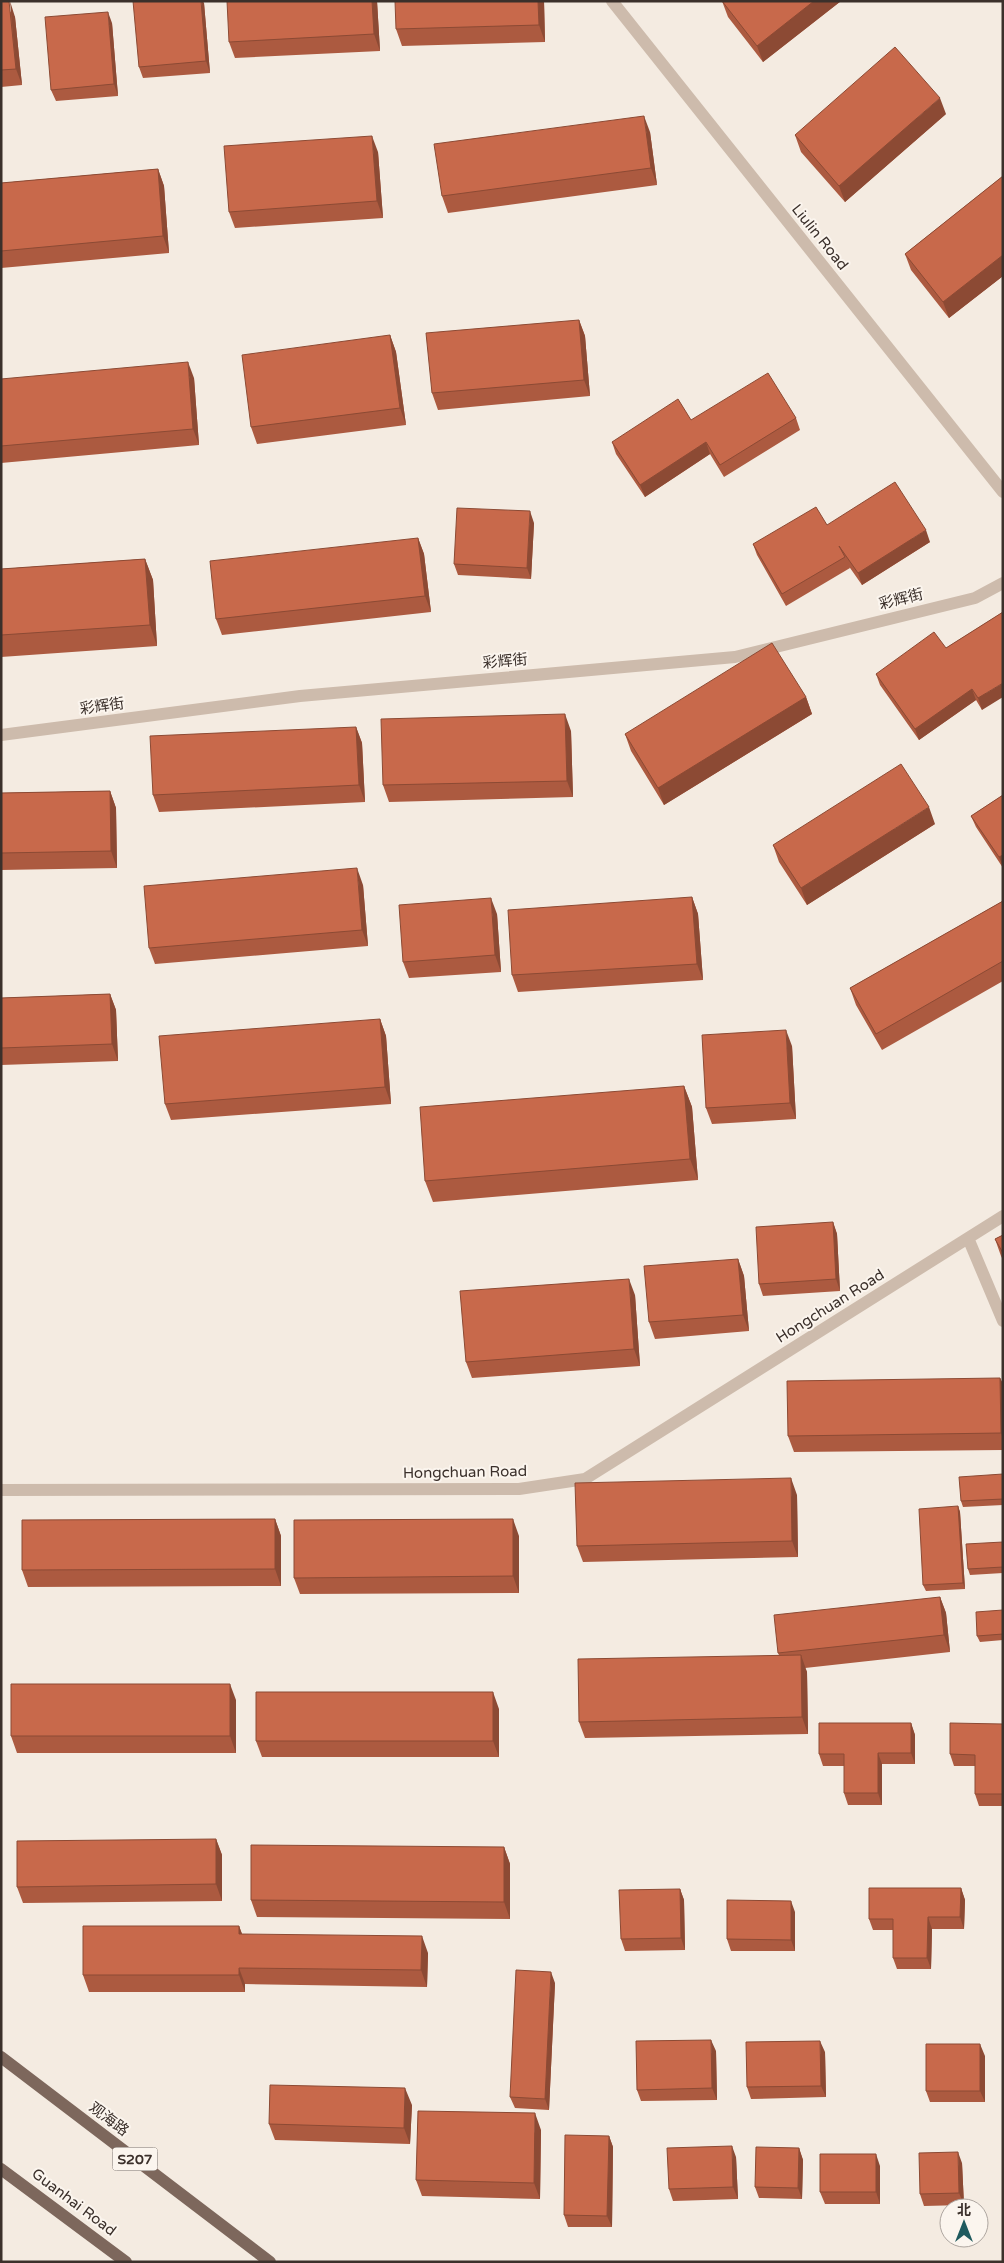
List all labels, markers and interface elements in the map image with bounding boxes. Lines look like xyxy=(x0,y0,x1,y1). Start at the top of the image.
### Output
street label: Liulin Road xyxy=(788,200,852,274)
street label: 彩辉街 xyxy=(877,585,925,613)
street label: 彩辉街 xyxy=(482,650,528,672)
street label: 彩辉街 xyxy=(78,694,126,718)
street label: Hongchuan Road xyxy=(773,1265,887,1347)
street label: Hongchuan Road xyxy=(403,1462,527,1482)
street label: 观海路 xyxy=(86,2098,132,2140)
road number: S207 xyxy=(112,2148,158,2170)
street label: Guanhai Road xyxy=(28,2164,120,2240)
north arrow xyxy=(939,2198,989,2248)
text: 北 xyxy=(957,2202,971,2219)

